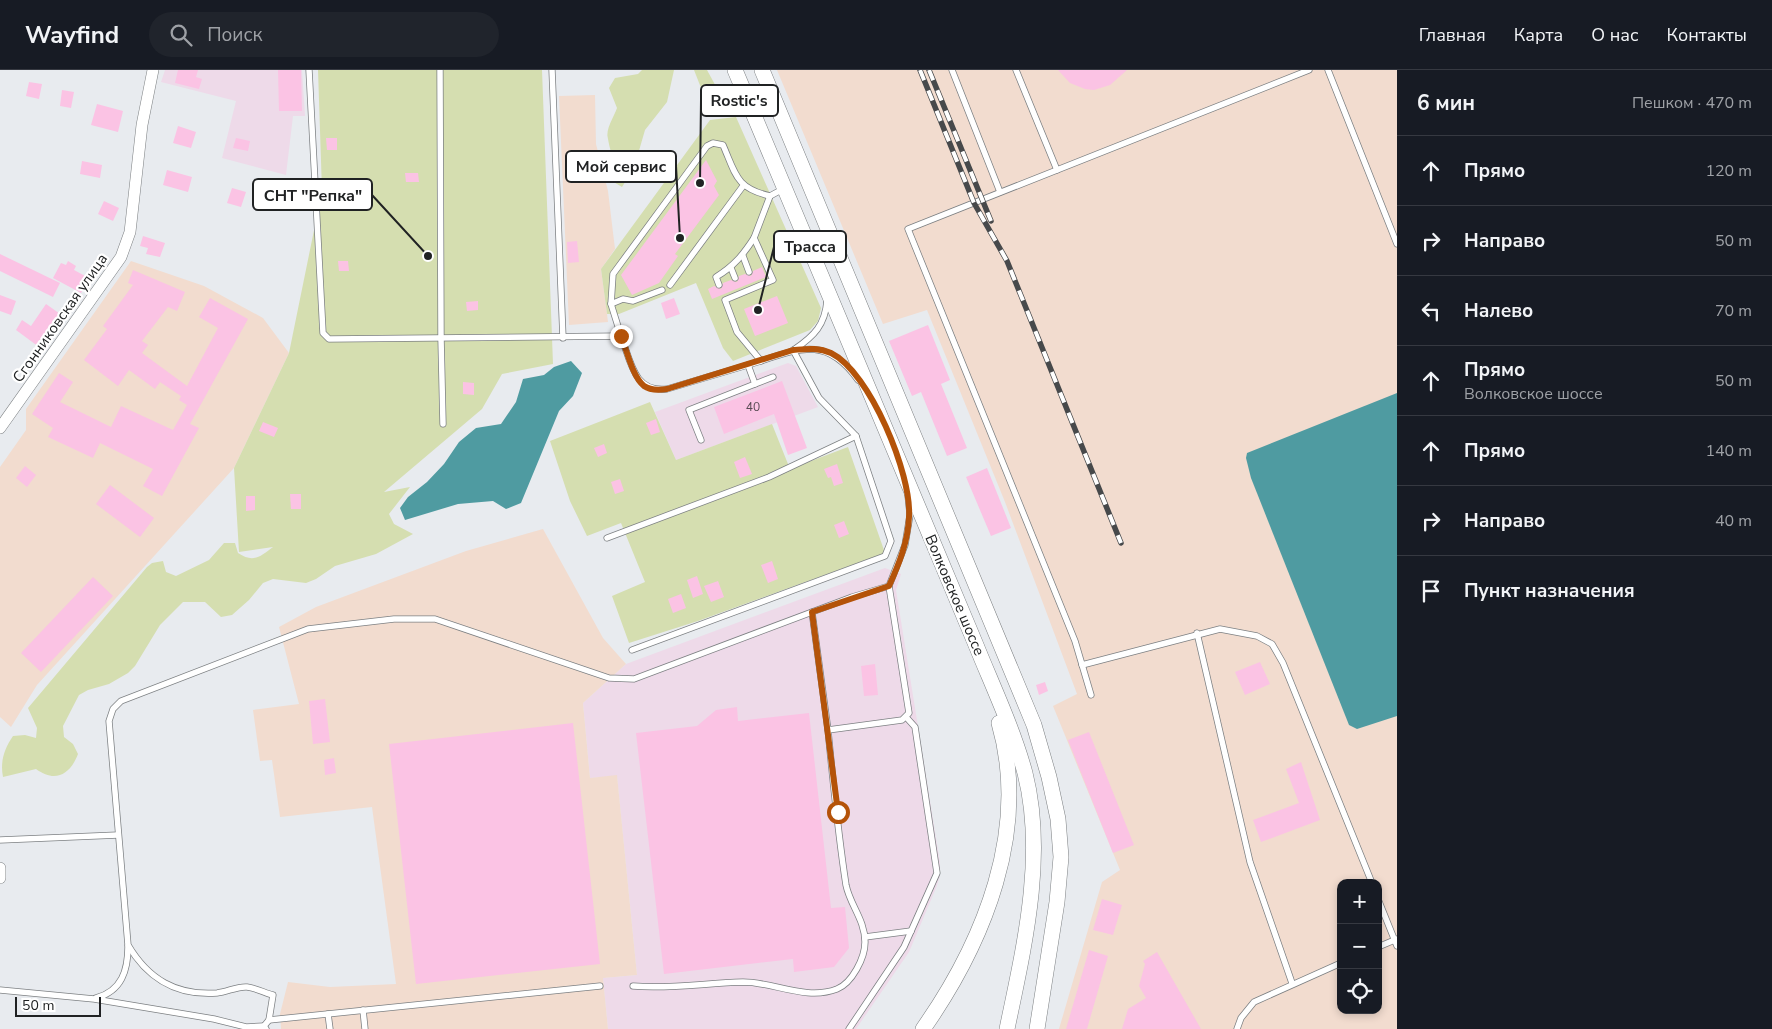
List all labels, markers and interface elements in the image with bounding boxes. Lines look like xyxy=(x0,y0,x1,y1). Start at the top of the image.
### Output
search box xyxy=(149,12,499,57)
text: Wayfind xyxy=(25,19,119,51)
icon: search xyxy=(167,21,195,49)
text: Поиск xyxy=(207,22,262,48)
text: Главная xyxy=(1419,23,1486,47)
text: Карта xyxy=(1514,23,1563,47)
text: О нас xyxy=(1591,23,1639,47)
text: Контакты xyxy=(1667,23,1747,47)
callout: Rostic's xyxy=(701,85,778,116)
text: 6 мин xyxy=(1417,89,1475,117)
text: Rostic's xyxy=(710,90,768,112)
text: Пешком · 470 m xyxy=(1632,92,1752,114)
callout: Мой сервис xyxy=(566,151,676,182)
text: Мой сервис xyxy=(576,156,666,178)
icon: ahead xyxy=(1417,157,1445,185)
text: Прямо xyxy=(1464,158,1525,184)
text: 120 m xyxy=(1705,160,1752,182)
callout: СНТ "Репка" xyxy=(253,179,372,210)
text: СНТ "Репка" xyxy=(264,185,362,207)
icon: right xyxy=(1417,227,1445,255)
text: Направо xyxy=(1464,228,1545,254)
text: 50 m xyxy=(1715,230,1752,252)
callout: Трасса xyxy=(774,231,846,262)
text: Трасса xyxy=(784,236,836,258)
street label: Сгонниковская улица xyxy=(8,250,112,386)
icon: left xyxy=(1417,297,1445,325)
text: Налево xyxy=(1464,298,1533,324)
text: 70 m xyxy=(1715,300,1752,322)
route end xyxy=(610,325,633,348)
text: Прямо xyxy=(1464,357,1525,383)
icon: ahead xyxy=(1417,367,1445,395)
text: 50 m xyxy=(1715,370,1752,392)
text: Волковское шоссе xyxy=(1464,383,1603,405)
house number: 40 xyxy=(746,399,760,415)
icon: ahead xyxy=(1417,437,1445,465)
text: Прямо xyxy=(1464,438,1525,464)
text: 140 m xyxy=(1705,440,1752,462)
icon: right xyxy=(1417,507,1445,535)
text: Направо xyxy=(1464,508,1545,534)
text: 40 m xyxy=(1715,510,1752,532)
street label: Волковское шоссе xyxy=(920,531,990,659)
icon: arrive xyxy=(1417,577,1445,605)
text: Пункт назначения xyxy=(1464,578,1635,604)
route start xyxy=(827,801,850,824)
map controls xyxy=(1337,879,1382,1014)
button: + xyxy=(1337,879,1382,924)
button: − xyxy=(1337,924,1382,969)
button: locate xyxy=(1337,969,1382,1014)
scale bar xyxy=(15,994,101,1017)
text: 50 m xyxy=(22,996,54,1015)

